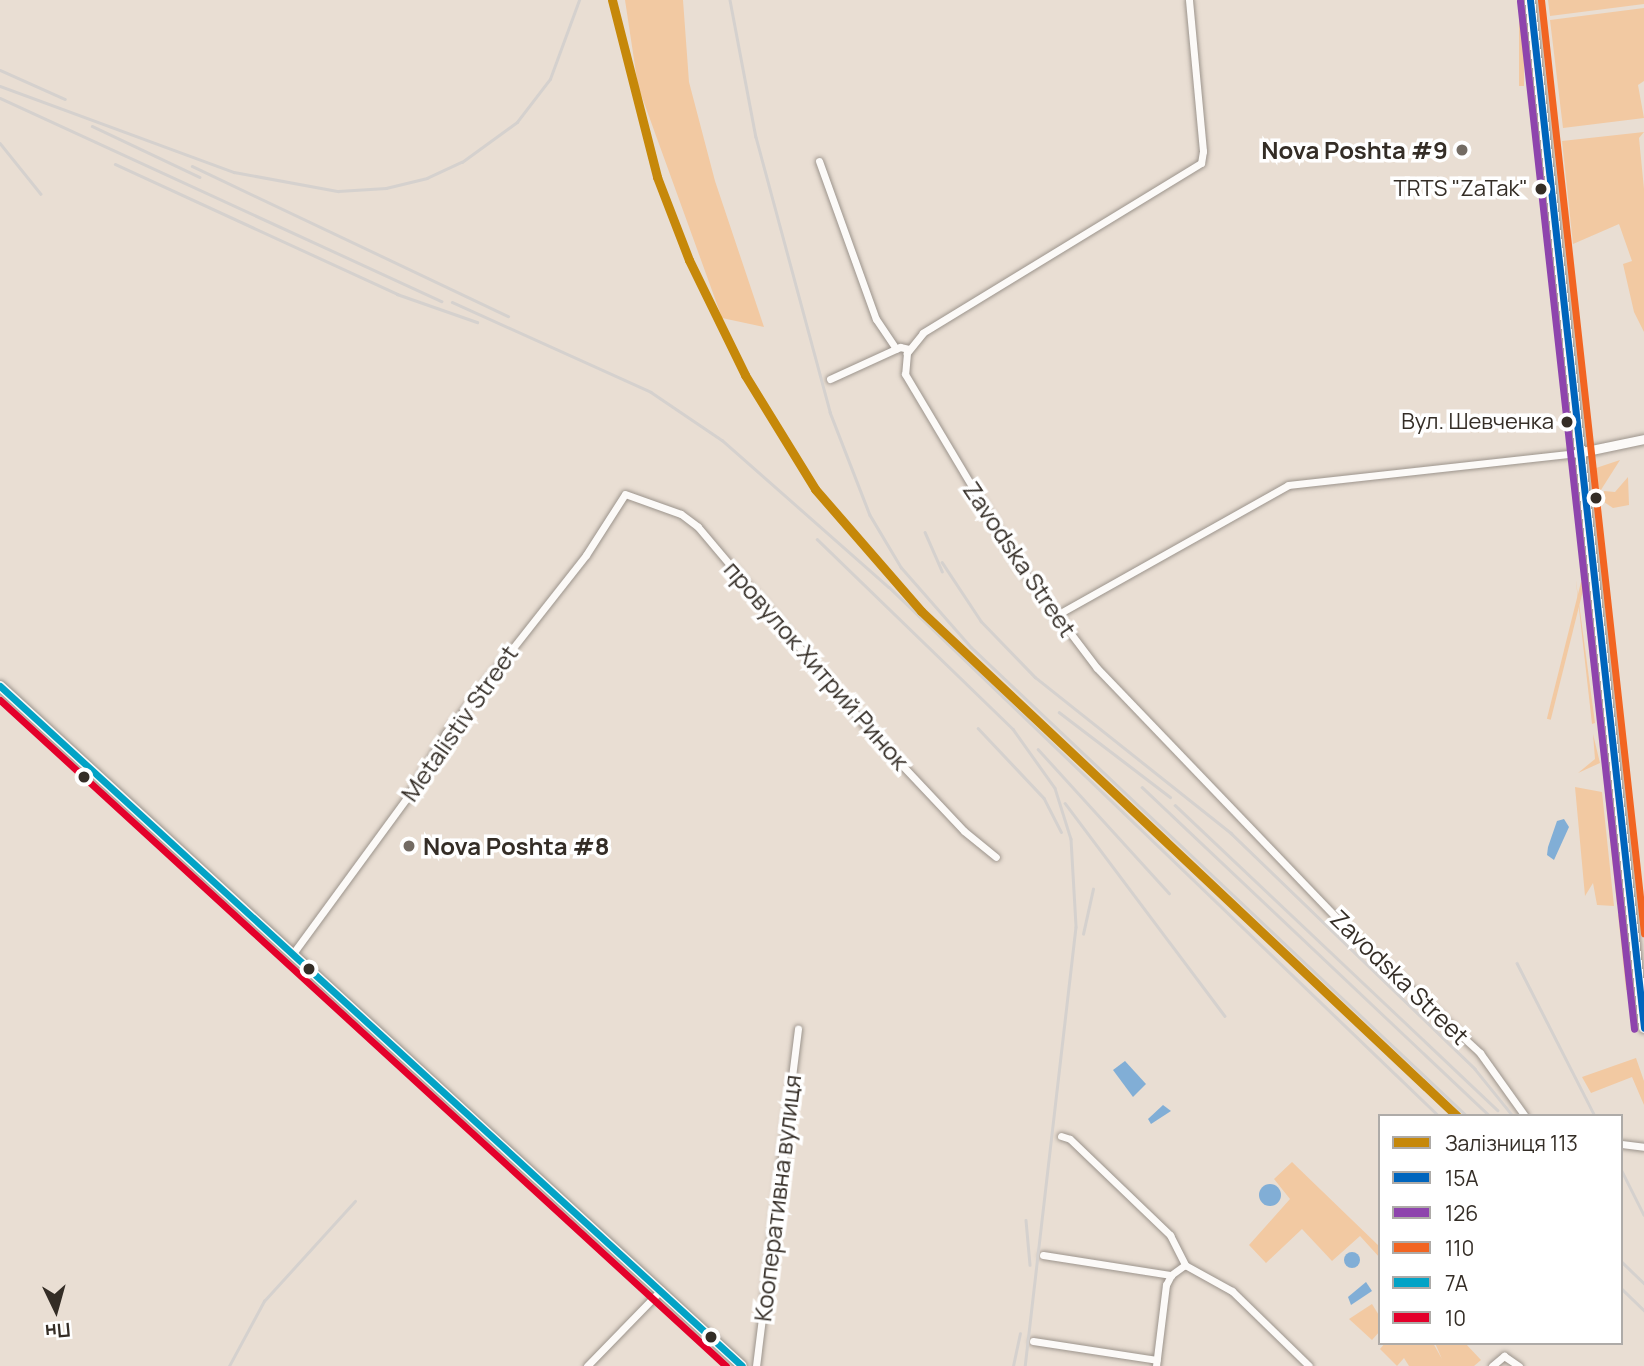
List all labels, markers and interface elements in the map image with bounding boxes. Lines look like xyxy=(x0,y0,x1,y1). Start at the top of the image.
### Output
place label: Nova Poshta #9 xyxy=(1261,136,1448,164)
marker: Nova Poshta #9 xyxy=(1454,142,1470,158)
place label: TRTS "ZaTak" xyxy=(1394,176,1528,202)
marker: TRTS "ZaTak" xyxy=(1534,182,1548,196)
place label: Вул. Шевченка xyxy=(1401,409,1554,435)
marker: Вул. Шевченка xyxy=(1560,415,1574,429)
street label: Zavodska Street xyxy=(957,476,1083,642)
unlabelled marker xyxy=(1589,491,1603,505)
street label: провулок Хитрий Ринок xyxy=(719,555,915,775)
street label: Metalistiv Street xyxy=(395,640,523,806)
unlabelled marker xyxy=(77,770,91,784)
place label: Nova Poshta #8 xyxy=(423,832,609,860)
marker: Nova Poshta #8 xyxy=(401,838,417,854)
street label: Zavodska Street xyxy=(1325,904,1475,1050)
unlabelled marker xyxy=(302,962,316,976)
street label: Кооперативна вулиця xyxy=(748,1073,806,1323)
legend xyxy=(1378,1114,1623,1345)
text: Залізниця 113 xyxy=(1445,1129,1578,1157)
text: 15A xyxy=(1445,1164,1479,1192)
text: 126 xyxy=(1445,1199,1478,1227)
text: 110 xyxy=(1445,1234,1474,1262)
text: 7А xyxy=(1445,1269,1468,1297)
north arrow xyxy=(21,1275,91,1345)
text: 10 xyxy=(1445,1304,1466,1332)
text: Пн xyxy=(44,1317,72,1345)
unlabelled marker xyxy=(704,1330,718,1344)

